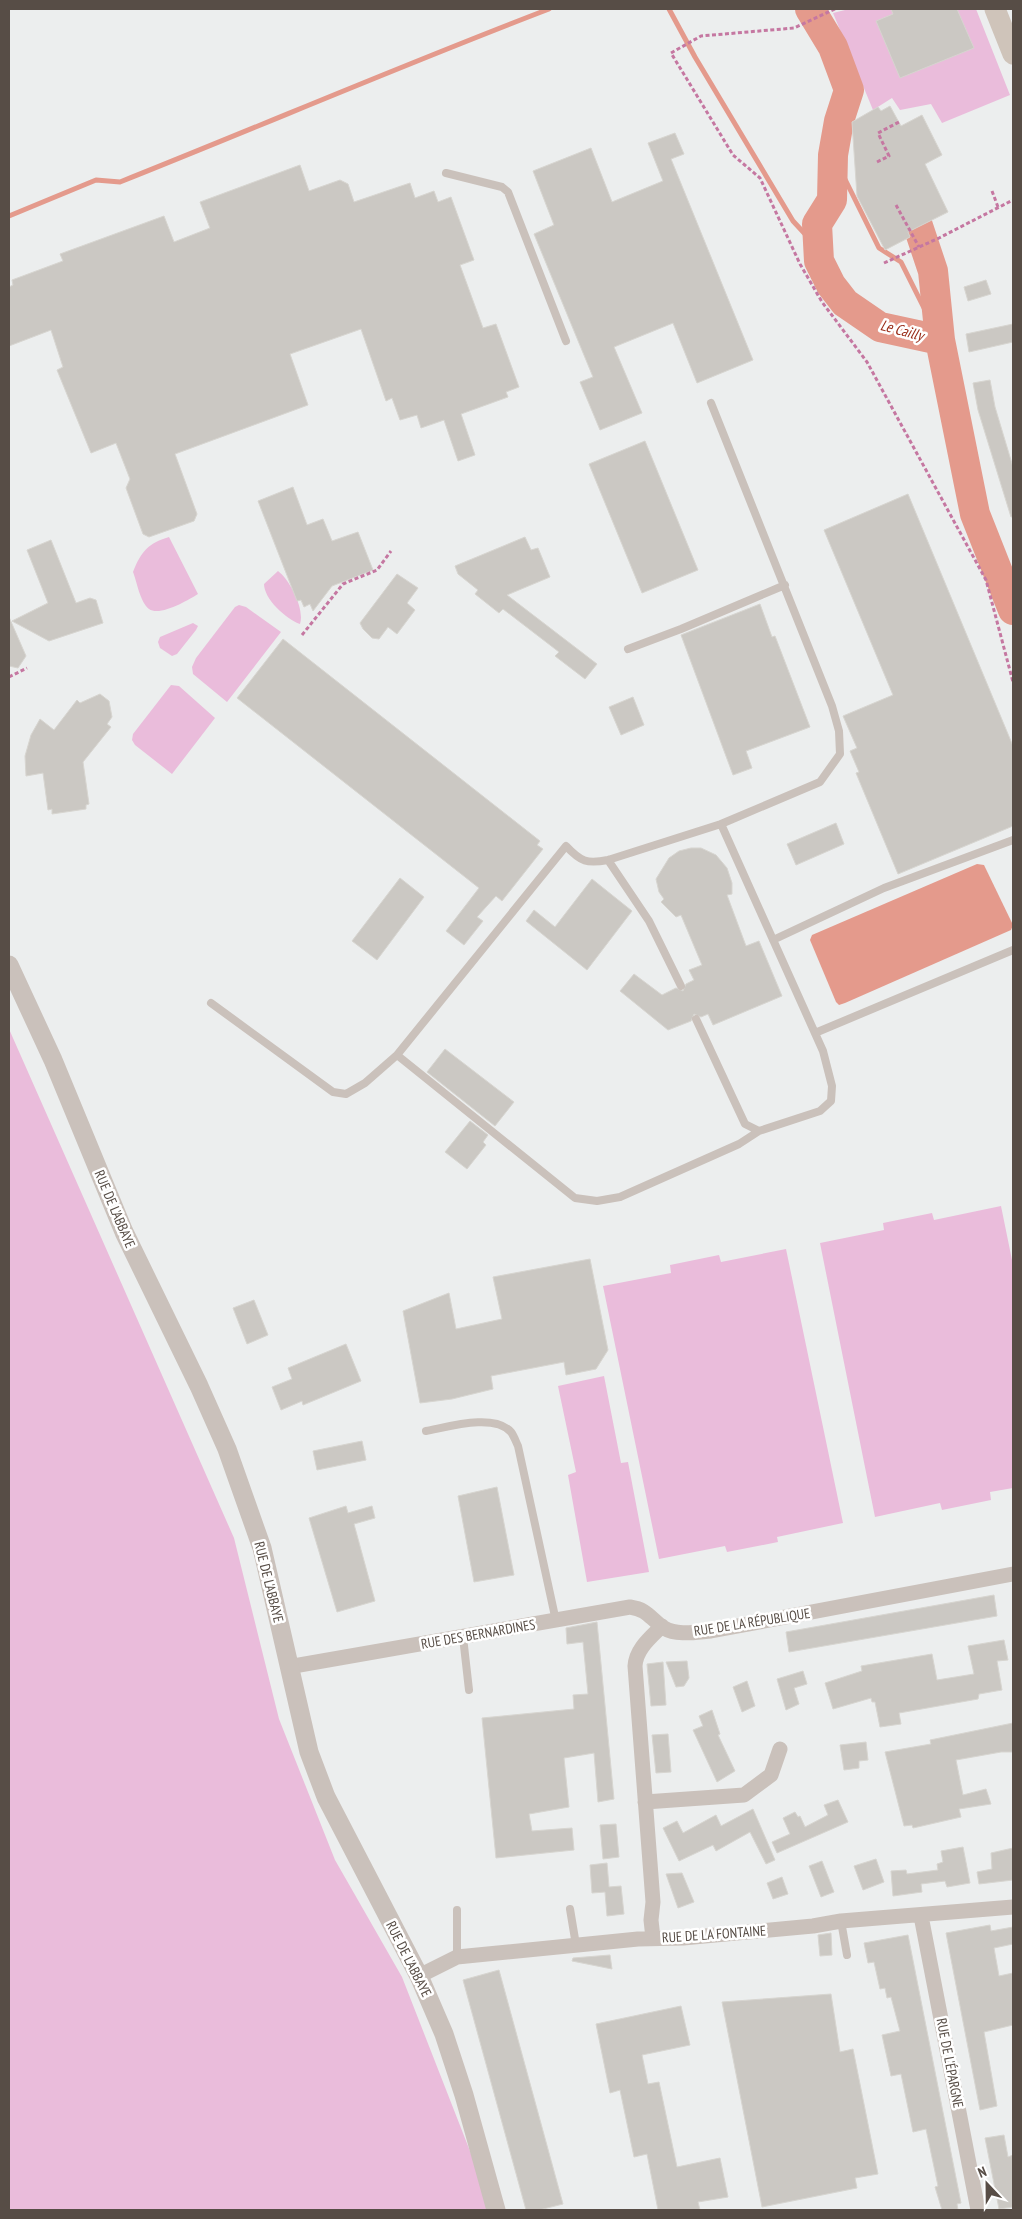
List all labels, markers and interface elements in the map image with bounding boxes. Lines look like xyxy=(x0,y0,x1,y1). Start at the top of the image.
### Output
water label: Le Cailly xyxy=(879,315,928,345)
street label: RUE DE L'ABBAYE xyxy=(91,1167,139,1251)
street label: RUE DE L'ABBAYE xyxy=(250,1540,288,1624)
street label: RUE DE LA RÉPUBLIQUE xyxy=(693,1604,811,1640)
street label: RUE DES BERNARDINES xyxy=(419,1615,537,1653)
street label: RUE DE L'ABBAYE xyxy=(382,1918,436,2000)
street label: RUE DE LA FONTAINE xyxy=(661,1921,767,1947)
street label: RUE DE L'ÉPARGNE xyxy=(932,2017,968,2109)
north arrow xyxy=(962,2159,1012,2209)
text: N xyxy=(975,2162,989,2182)

